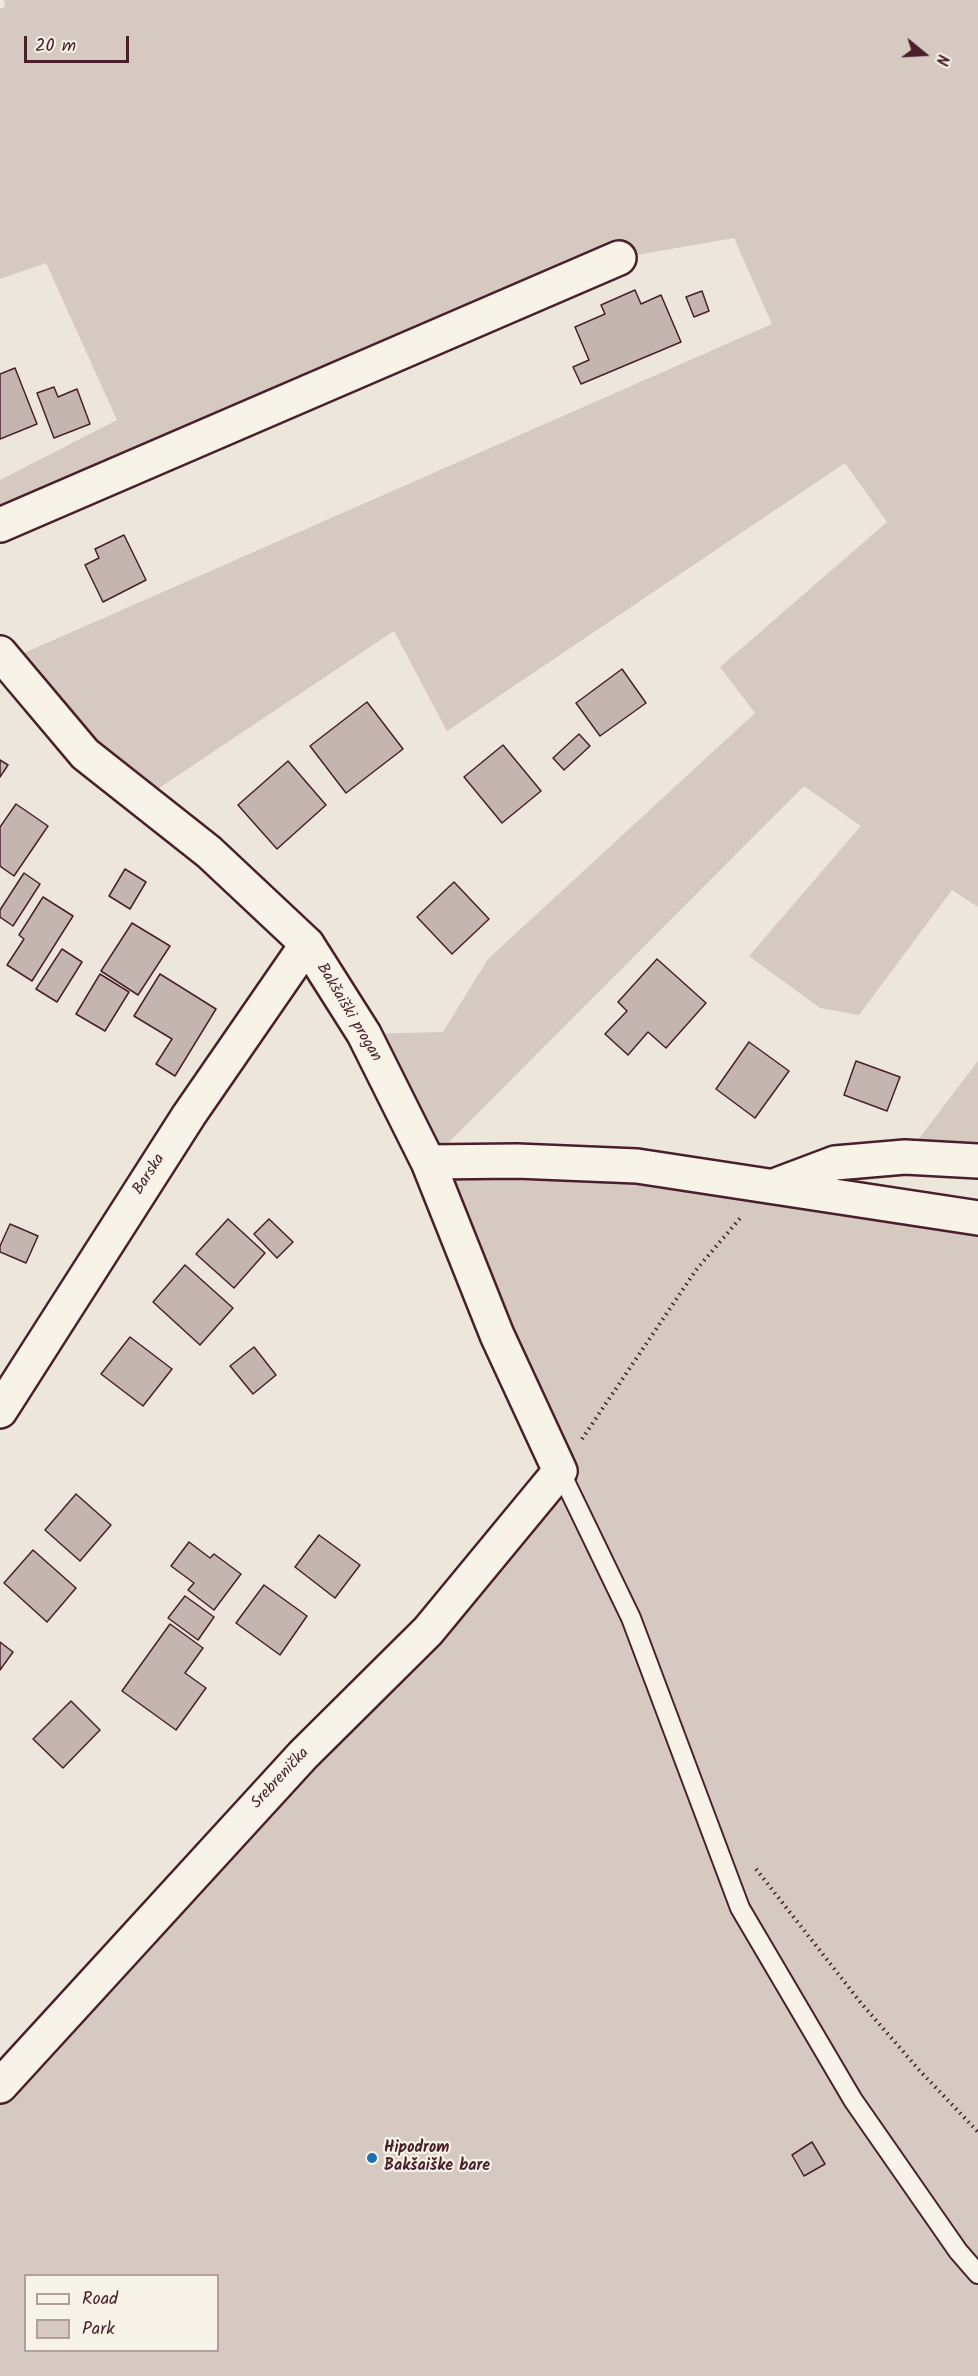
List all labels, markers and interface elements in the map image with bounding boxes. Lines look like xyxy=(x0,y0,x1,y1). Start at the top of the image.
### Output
scale bar xyxy=(27,24,132,62)
north arrow xyxy=(894,24,954,84)
text: 20 m xyxy=(35,32,76,61)
text: N xyxy=(928,51,955,68)
street label: Bakšaiški progan xyxy=(311,960,385,1066)
street label: Barska xyxy=(130,1151,170,1199)
street label: Srebrenička xyxy=(248,1745,314,1813)
place label: Hipodrom Bakšaiške bare xyxy=(384,2139,490,2177)
marker: Hipodrom Bakšaiške bare xyxy=(365,2151,379,2165)
legend xyxy=(24,2274,219,2352)
text: Road xyxy=(82,2285,118,2314)
text: Park xyxy=(82,2315,115,2344)

